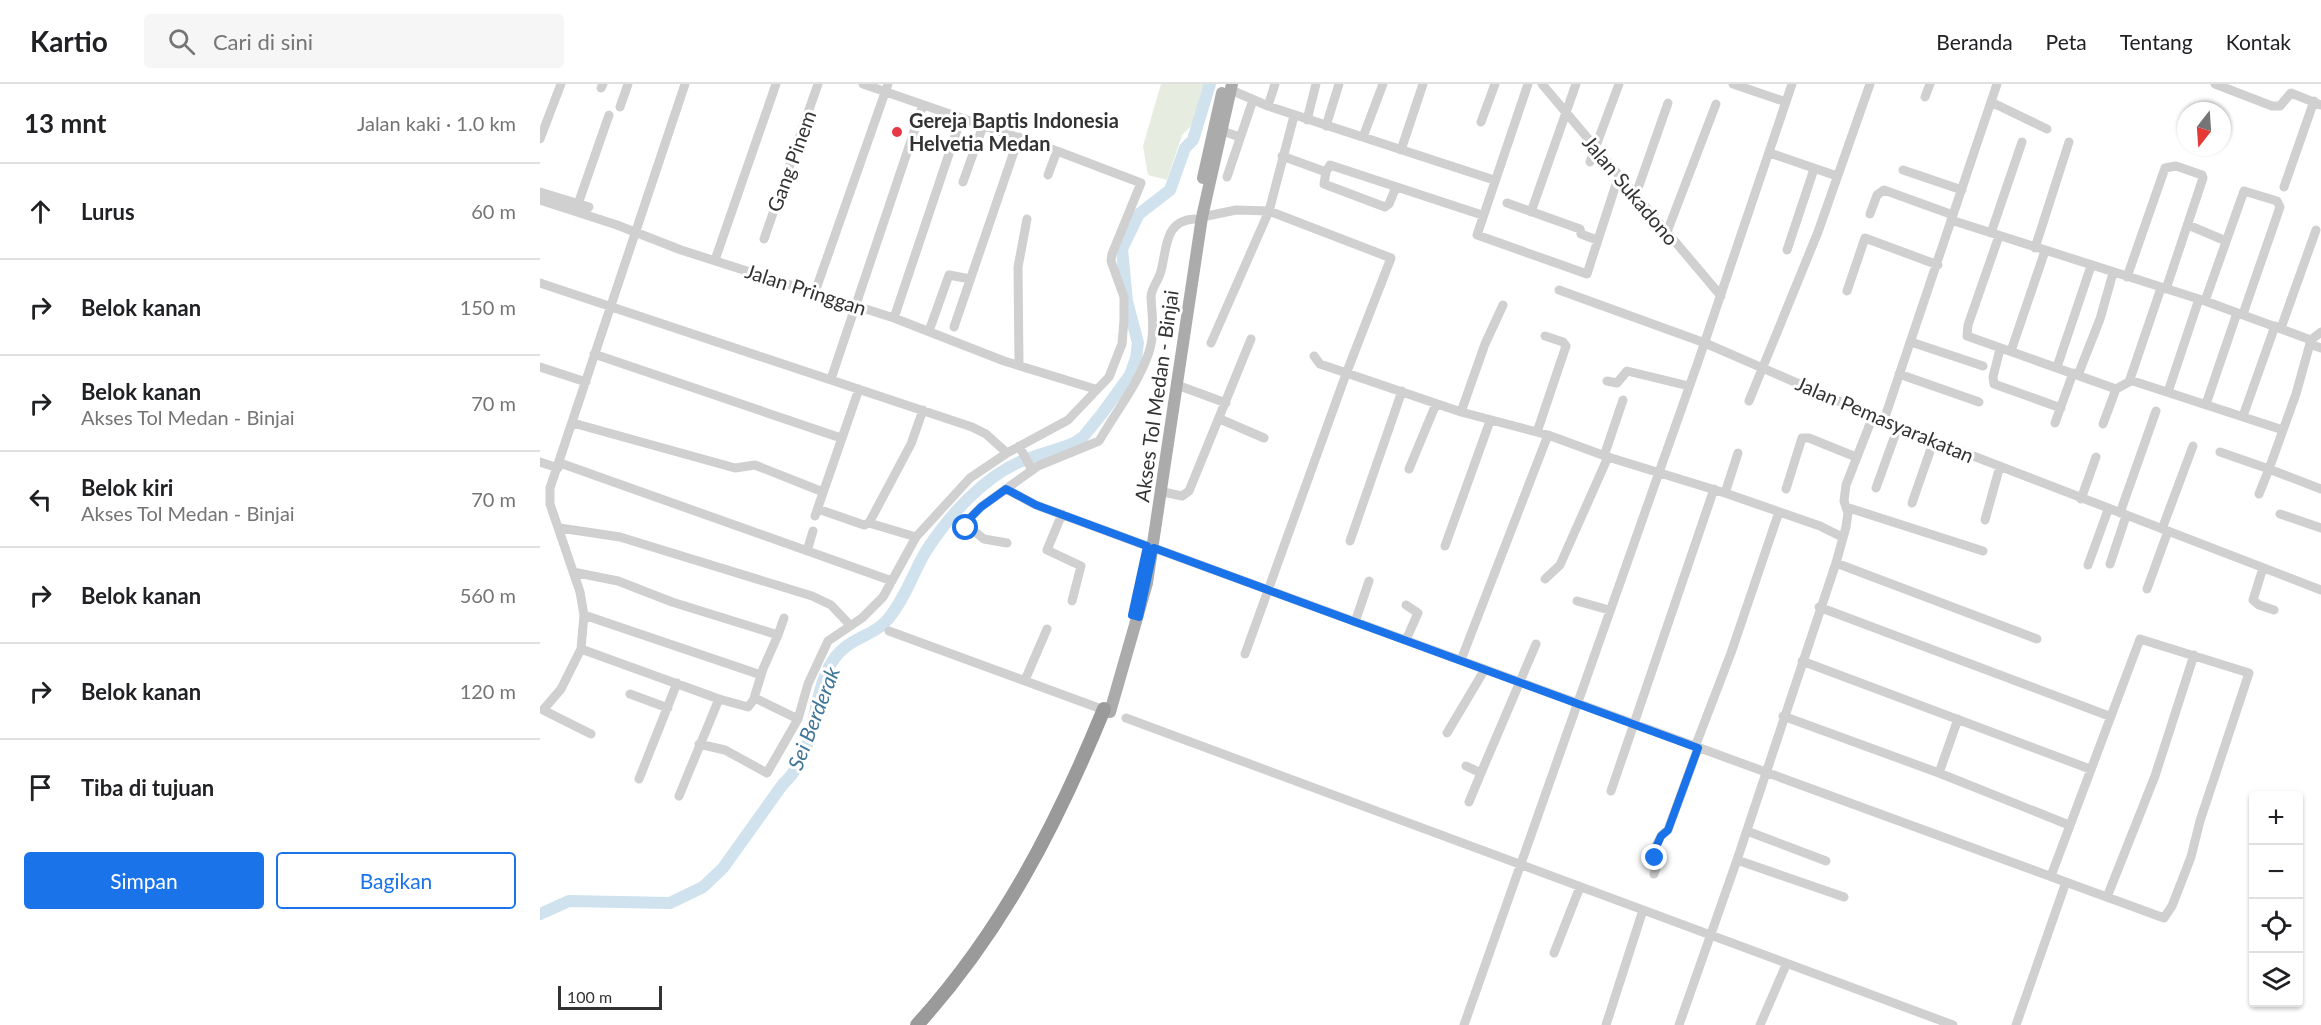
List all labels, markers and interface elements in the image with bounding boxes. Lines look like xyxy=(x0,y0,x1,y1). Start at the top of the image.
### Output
search box xyxy=(144,14,564,68)
text: Kartio xyxy=(30,24,108,58)
icon: search xyxy=(165,25,198,58)
text: Cari di sini xyxy=(213,28,313,55)
text: Beranda xyxy=(1936,29,2013,54)
text: Peta xyxy=(2046,29,2087,54)
text: Tentang xyxy=(2120,29,2193,54)
text: Kontak xyxy=(2226,29,2291,54)
north arrow xyxy=(2177,102,2231,156)
text: 13 mnt xyxy=(24,107,106,139)
street label: Gang Pinem xyxy=(762,107,820,215)
place label: Gereja Baptis Indonesia Helvetia Medan xyxy=(909,108,1119,155)
text: Jalan kaki · 1.0 km xyxy=(357,111,516,135)
marker: Gereja Baptis Indonesia Helvetia Medan xyxy=(890,125,904,139)
street label: Jalan Sukadono xyxy=(1578,130,1684,250)
icon: ahead xyxy=(24,195,57,228)
text: Lurus xyxy=(81,198,135,225)
text: 60 m xyxy=(471,199,516,223)
street label: Jalan Pringgan xyxy=(742,258,870,320)
street label: Akses Tol Medan - Binjai xyxy=(1129,289,1183,503)
icon: right xyxy=(24,291,57,324)
text: Belok kanan xyxy=(81,294,201,321)
text: 150 m xyxy=(460,295,516,319)
street label: Jalan Pemasyarakatan xyxy=(1792,371,1978,467)
text: Belok kanan xyxy=(81,378,201,405)
icon: right xyxy=(24,387,57,420)
text: 70 m xyxy=(471,391,516,415)
text: Akses Tol Medan - Binjai xyxy=(81,405,295,429)
text: Belok kiri xyxy=(81,474,173,501)
icon: left xyxy=(24,483,57,516)
text: 70 m xyxy=(471,487,516,511)
text: Akses Tol Medan - Binjai xyxy=(81,501,295,525)
route start xyxy=(952,514,978,540)
icon: right xyxy=(24,579,57,612)
text: Belok kanan xyxy=(81,582,201,609)
text: 560 m xyxy=(460,583,516,607)
water label: Sei Berderak xyxy=(782,662,844,773)
icon: right xyxy=(24,675,57,708)
text: Belok kanan xyxy=(81,678,201,705)
text: 120 m xyxy=(460,679,516,703)
icon: arrive xyxy=(24,771,57,804)
text: Tiba di tujuan xyxy=(81,774,214,801)
map controls xyxy=(2249,791,2303,1007)
button: + xyxy=(2249,791,2303,845)
route end xyxy=(1641,844,1667,870)
button: − xyxy=(2249,845,2303,899)
button: Simpan xyxy=(24,852,264,909)
button: Bagikan xyxy=(276,852,516,909)
button: locate xyxy=(2249,899,2303,953)
button: layers xyxy=(2249,953,2303,1007)
scale bar xyxy=(558,983,662,1010)
text: 100 m xyxy=(567,987,612,1006)

